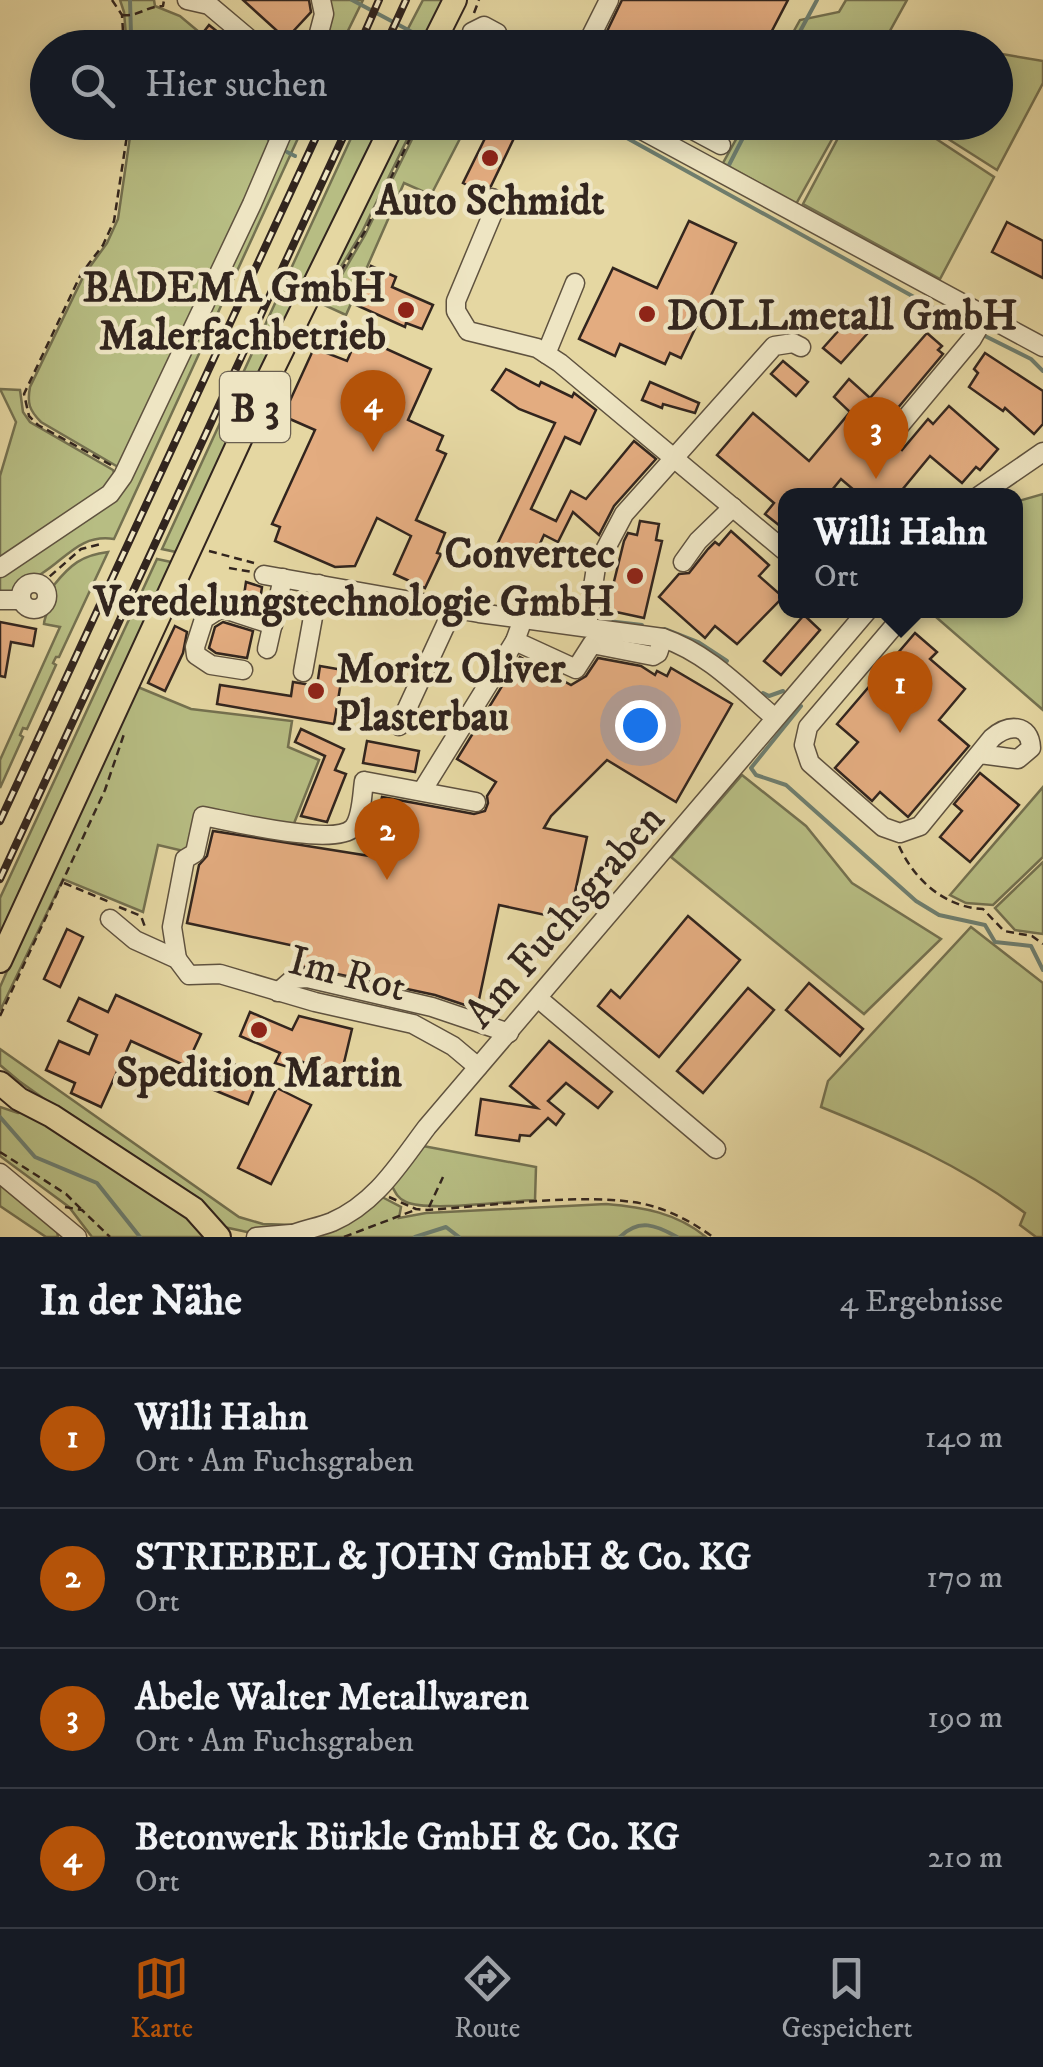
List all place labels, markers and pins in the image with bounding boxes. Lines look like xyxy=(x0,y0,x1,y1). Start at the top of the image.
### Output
marker: Auto Schmidt xyxy=(479,147,501,169)
place label: Auto Schmidt xyxy=(375,176,605,228)
place label: BADEMA GmbH Malerfachbetrieb xyxy=(83,263,386,363)
place label: DOLLmetall GmbH xyxy=(667,291,1018,343)
marker: BADEMA GmbH Malerfachbetrieb xyxy=(395,299,417,321)
marker: DOLLmetall GmbH xyxy=(636,303,658,325)
pin: 4 xyxy=(340,370,406,452)
pin: 3 xyxy=(844,396,908,479)
place label: Convertec Veredelungstechnologie GmbH xyxy=(92,529,615,629)
marker: Convertec Veredelungstechnologie GmbH xyxy=(624,565,646,587)
place label: Moritz Oliver Plasterbau xyxy=(336,644,566,744)
pin: 1 xyxy=(868,650,932,733)
marker: Moritz Oliver Plasterbau xyxy=(305,680,327,702)
pin: 2 xyxy=(354,798,420,880)
marker: Spedition Martin xyxy=(248,1019,270,1041)
place label: Spedition Martin xyxy=(116,1048,402,1100)

